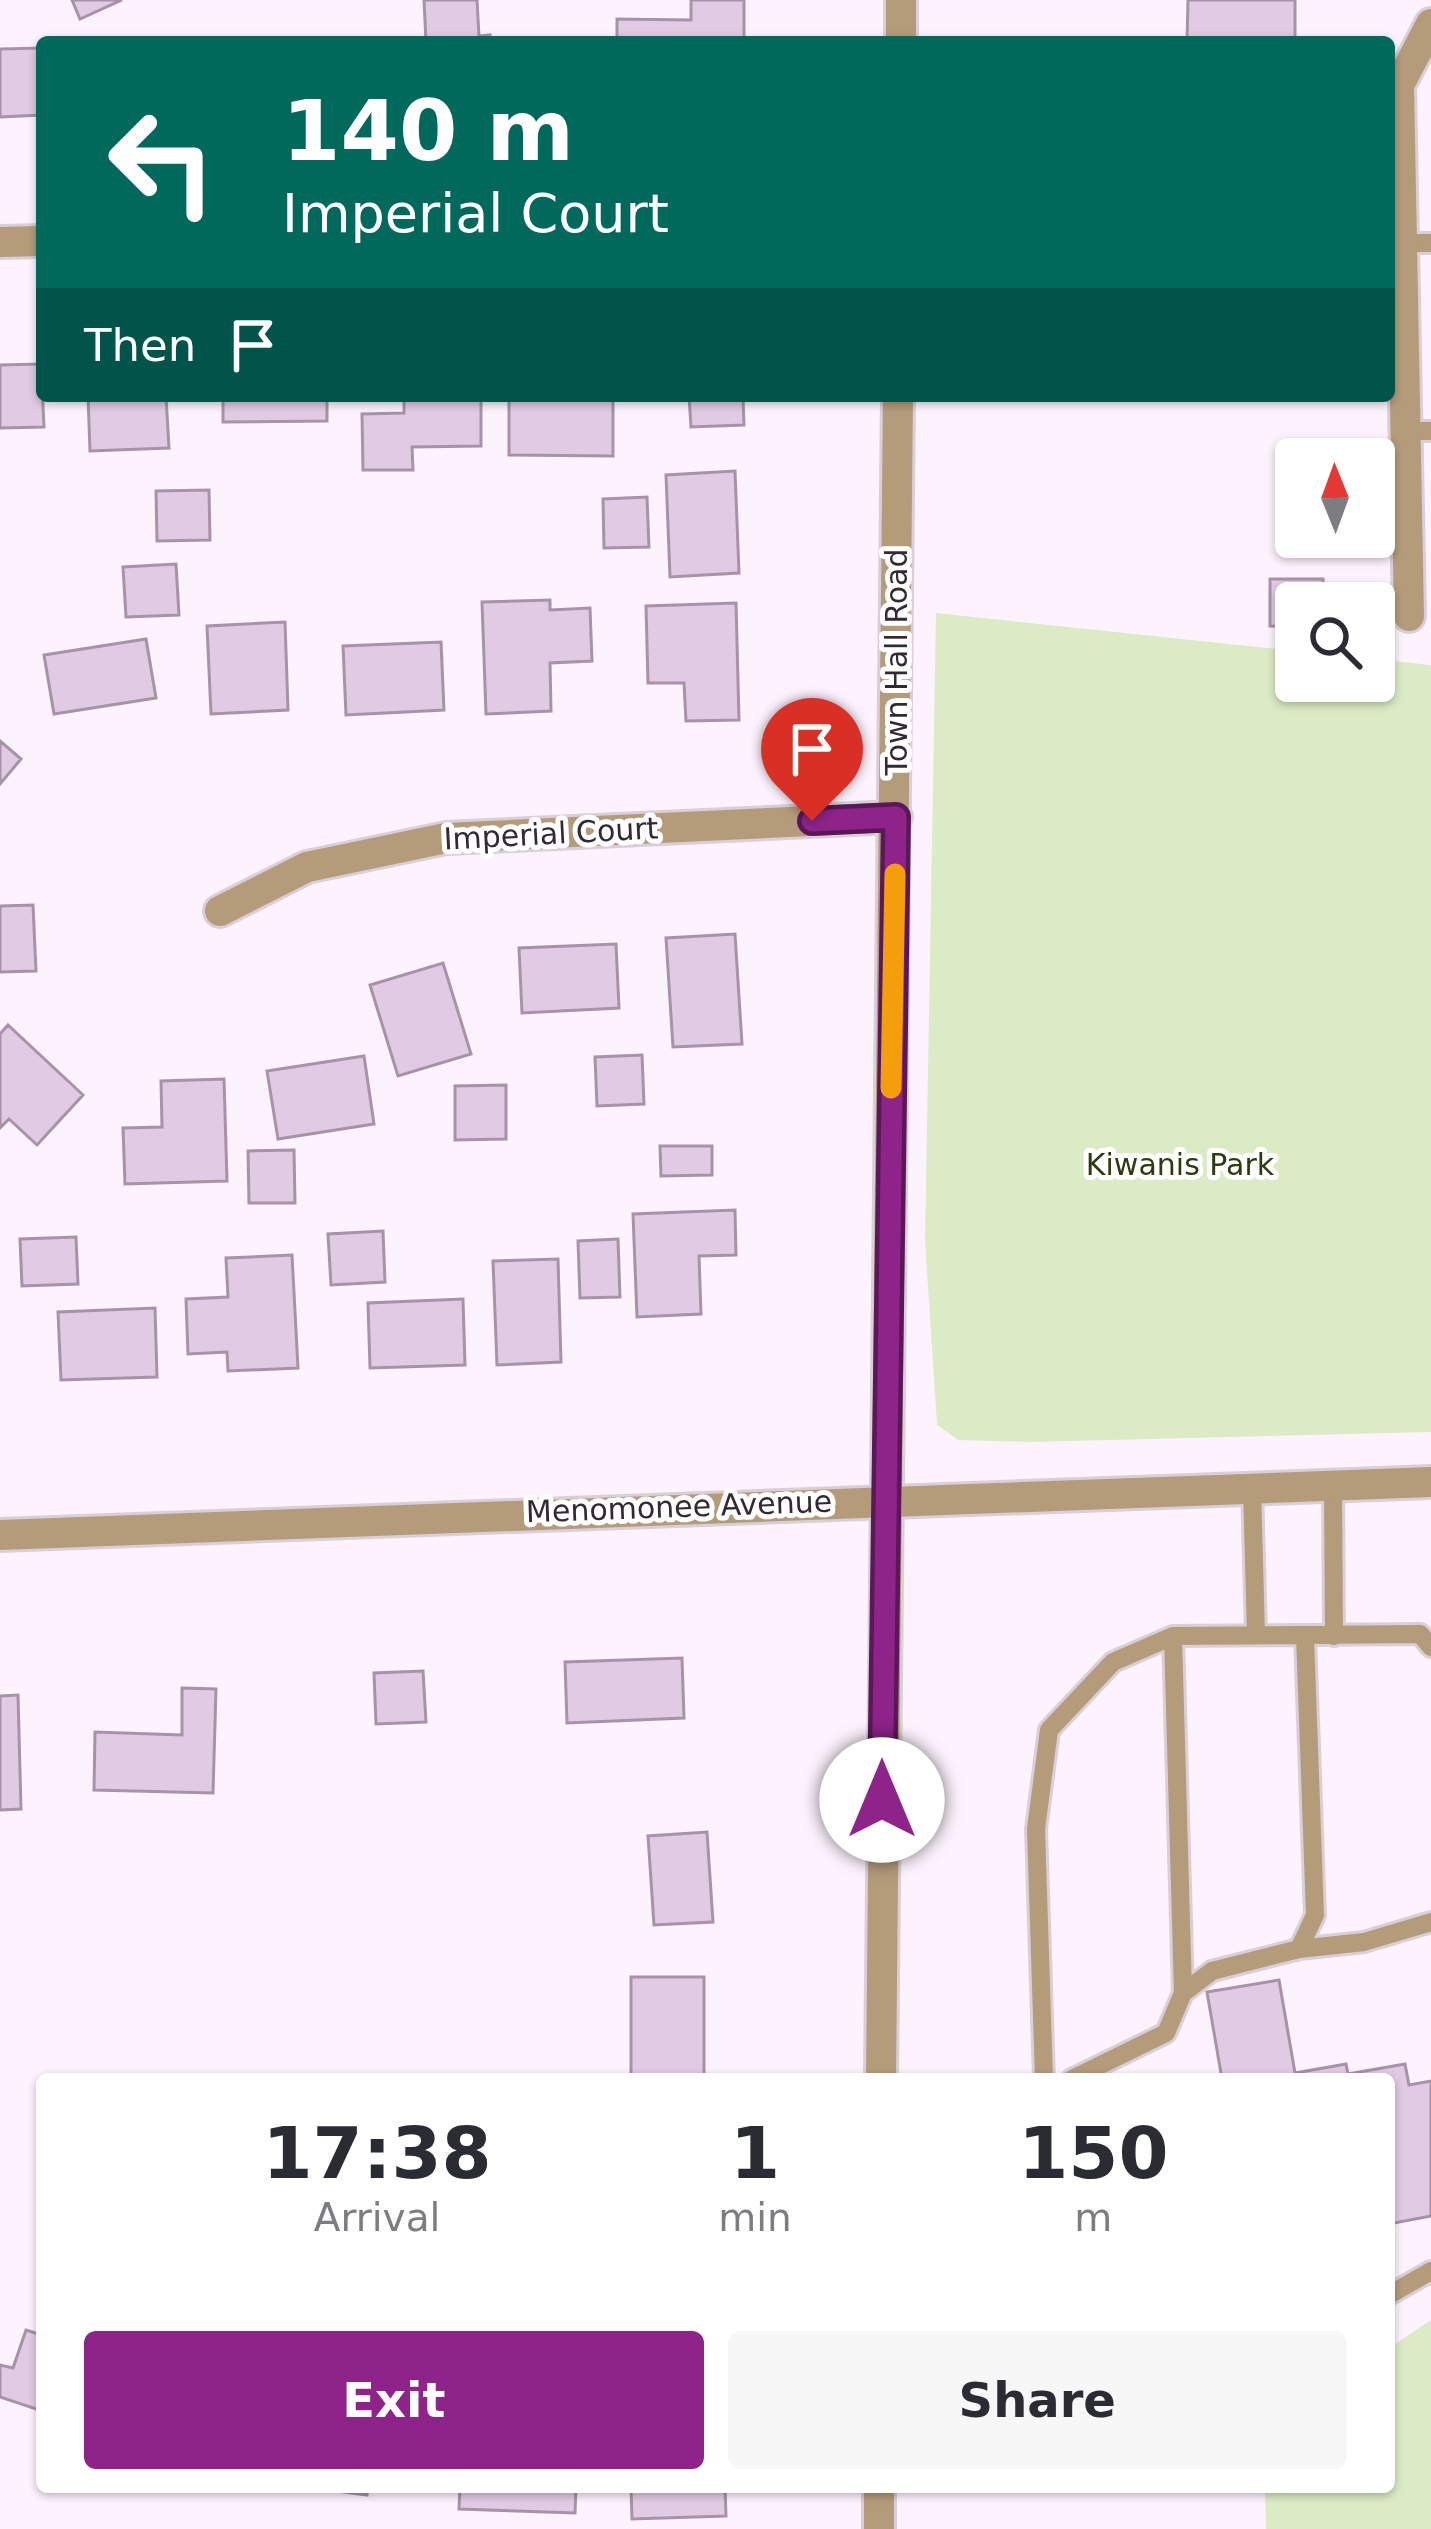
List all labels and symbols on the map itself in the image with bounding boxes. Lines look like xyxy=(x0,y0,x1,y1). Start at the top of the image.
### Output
north arrow xyxy=(1275,438,1395,558)
street label: Town Hall Road xyxy=(879,548,914,777)
pin xyxy=(761,698,863,821)
street label: Imperial Court xyxy=(443,810,659,857)
park label: Kiwanis Park xyxy=(1086,1147,1275,1182)
street label: Menomonee Avenue xyxy=(525,1484,833,1529)
position arrow xyxy=(819,1737,945,1863)

